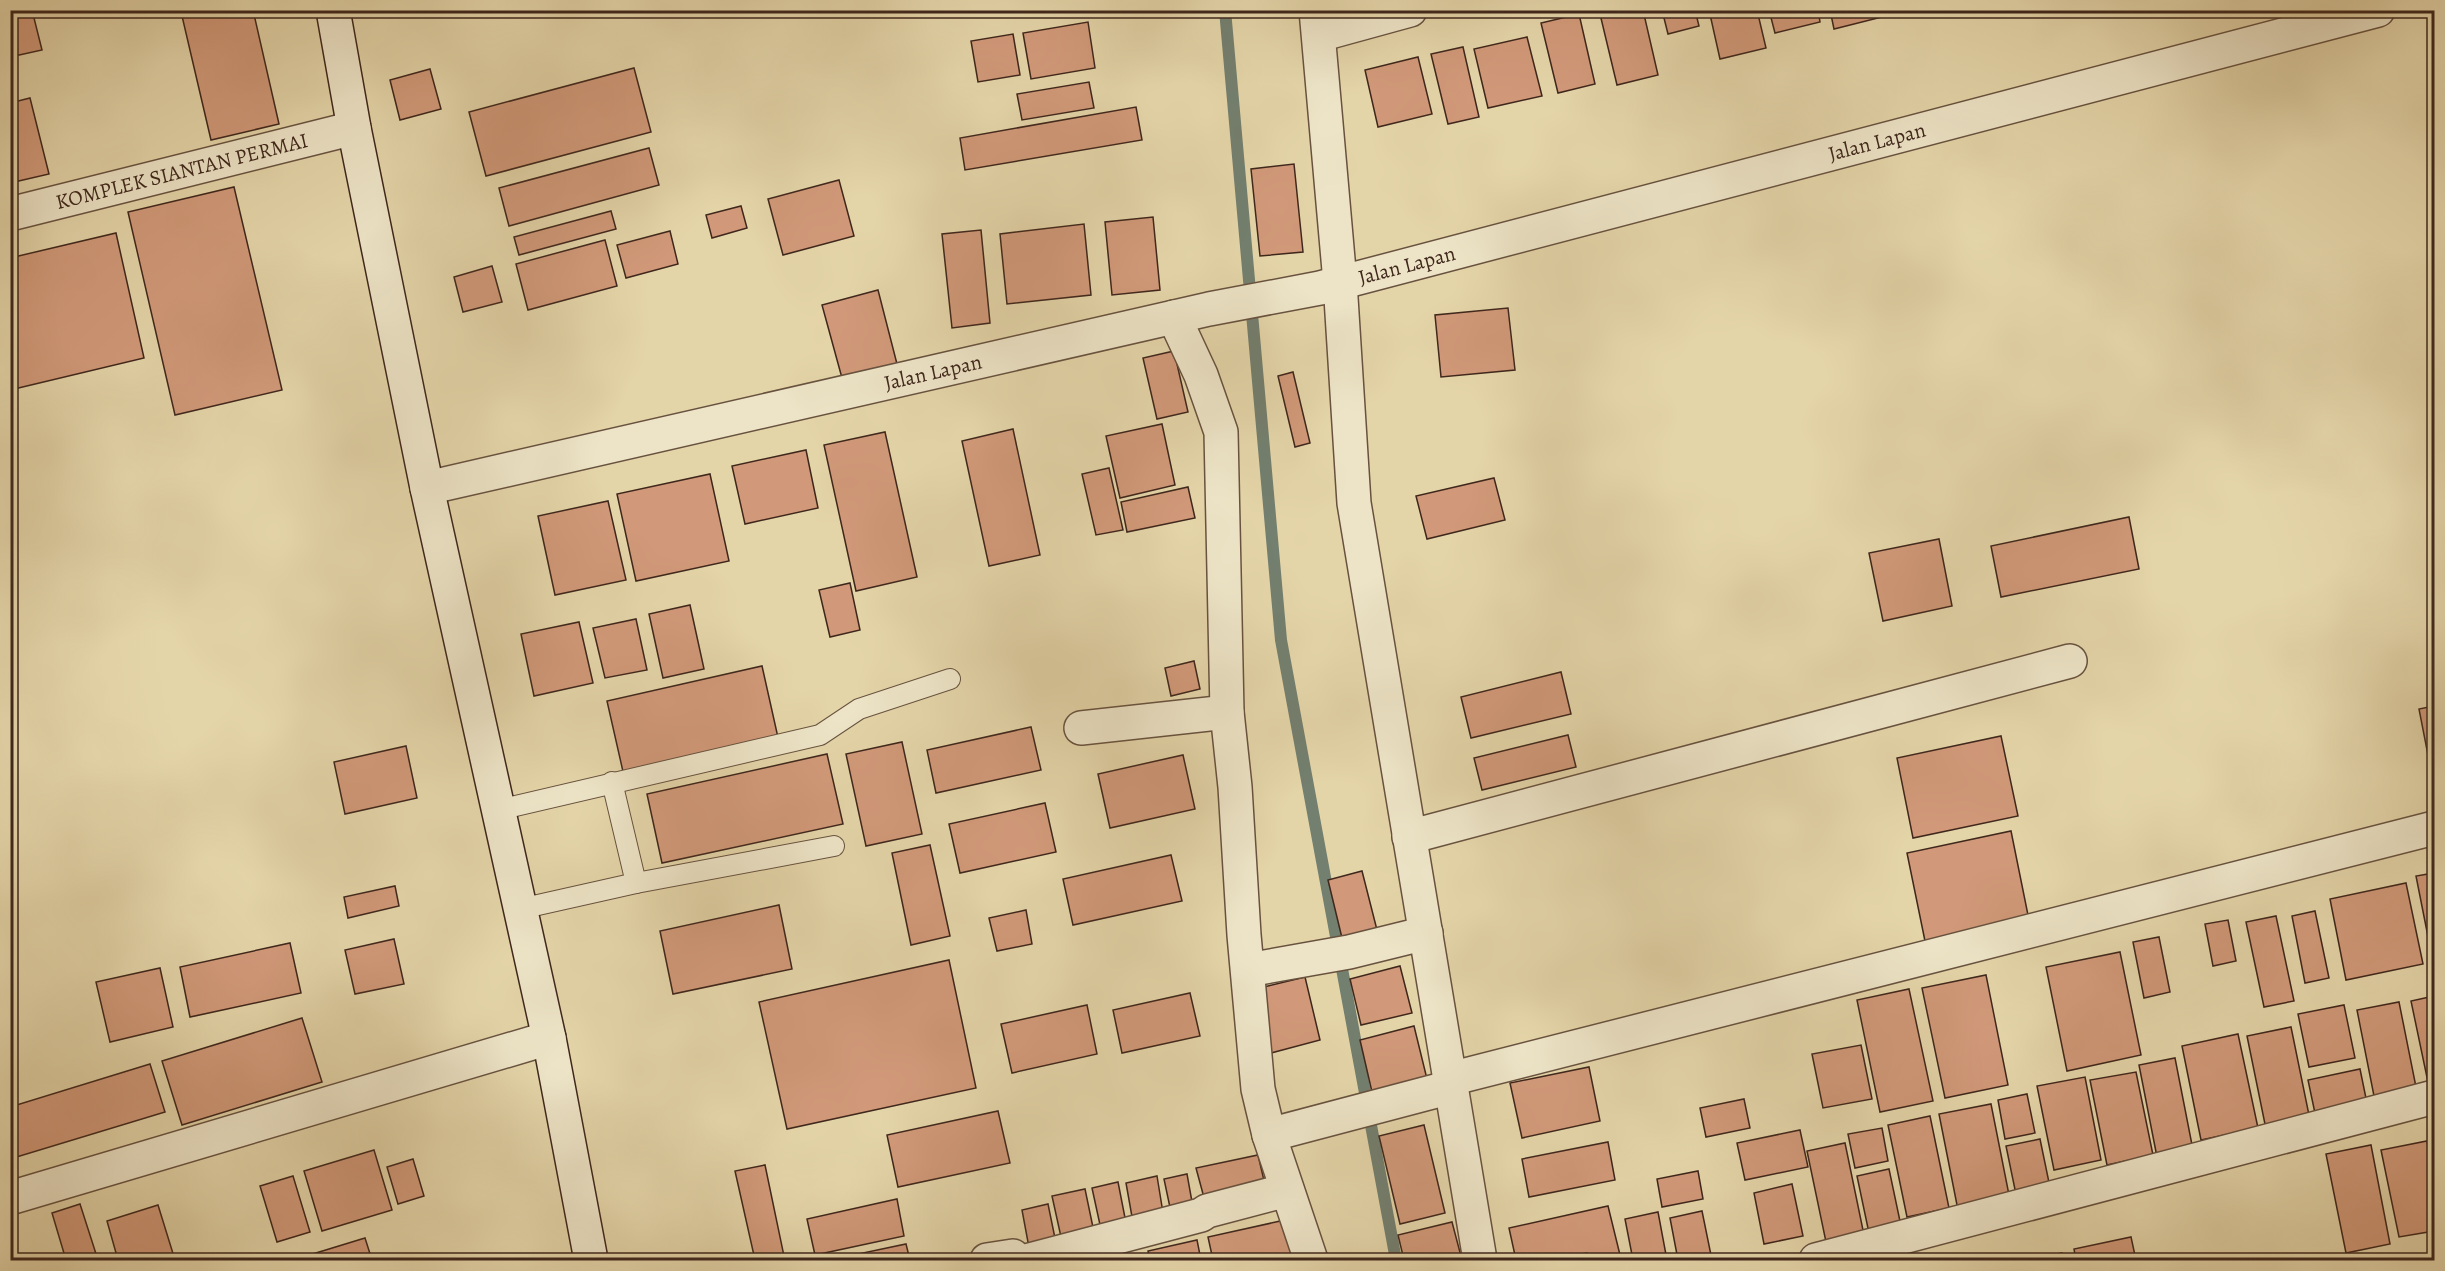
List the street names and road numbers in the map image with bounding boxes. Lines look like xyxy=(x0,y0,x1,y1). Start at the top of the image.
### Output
street label: Jalan Lapan xyxy=(1825,115,1929,168)
street label: KOMPLEK SIANTAN PERMAI xyxy=(53,126,311,216)
street label: Jalan Lapan xyxy=(1355,239,1459,291)
street label: Jalan Lapan xyxy=(881,347,985,397)

